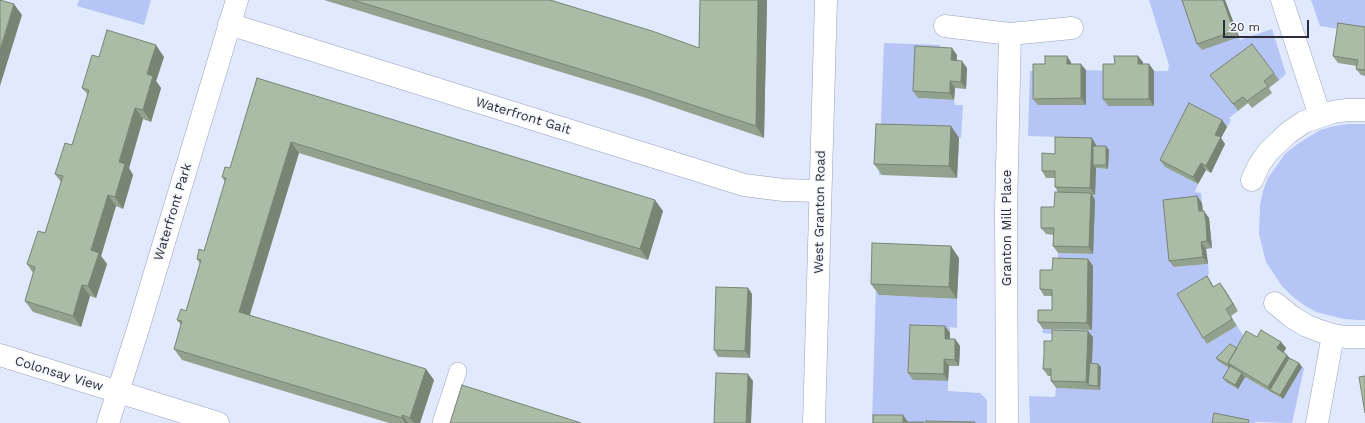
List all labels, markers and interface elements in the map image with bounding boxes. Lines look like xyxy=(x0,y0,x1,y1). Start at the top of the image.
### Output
scale bar xyxy=(1225,12,1311,38)
text: 20 m xyxy=(1230,20,1260,34)
street label: Waterfront Gait xyxy=(473,94,573,138)
street label: West Granton Road xyxy=(811,150,829,274)
street label: Waterfront Park xyxy=(151,161,195,263)
street label: Granton Mill Place xyxy=(999,170,1015,286)
street label: Colonsay View xyxy=(13,353,105,395)

